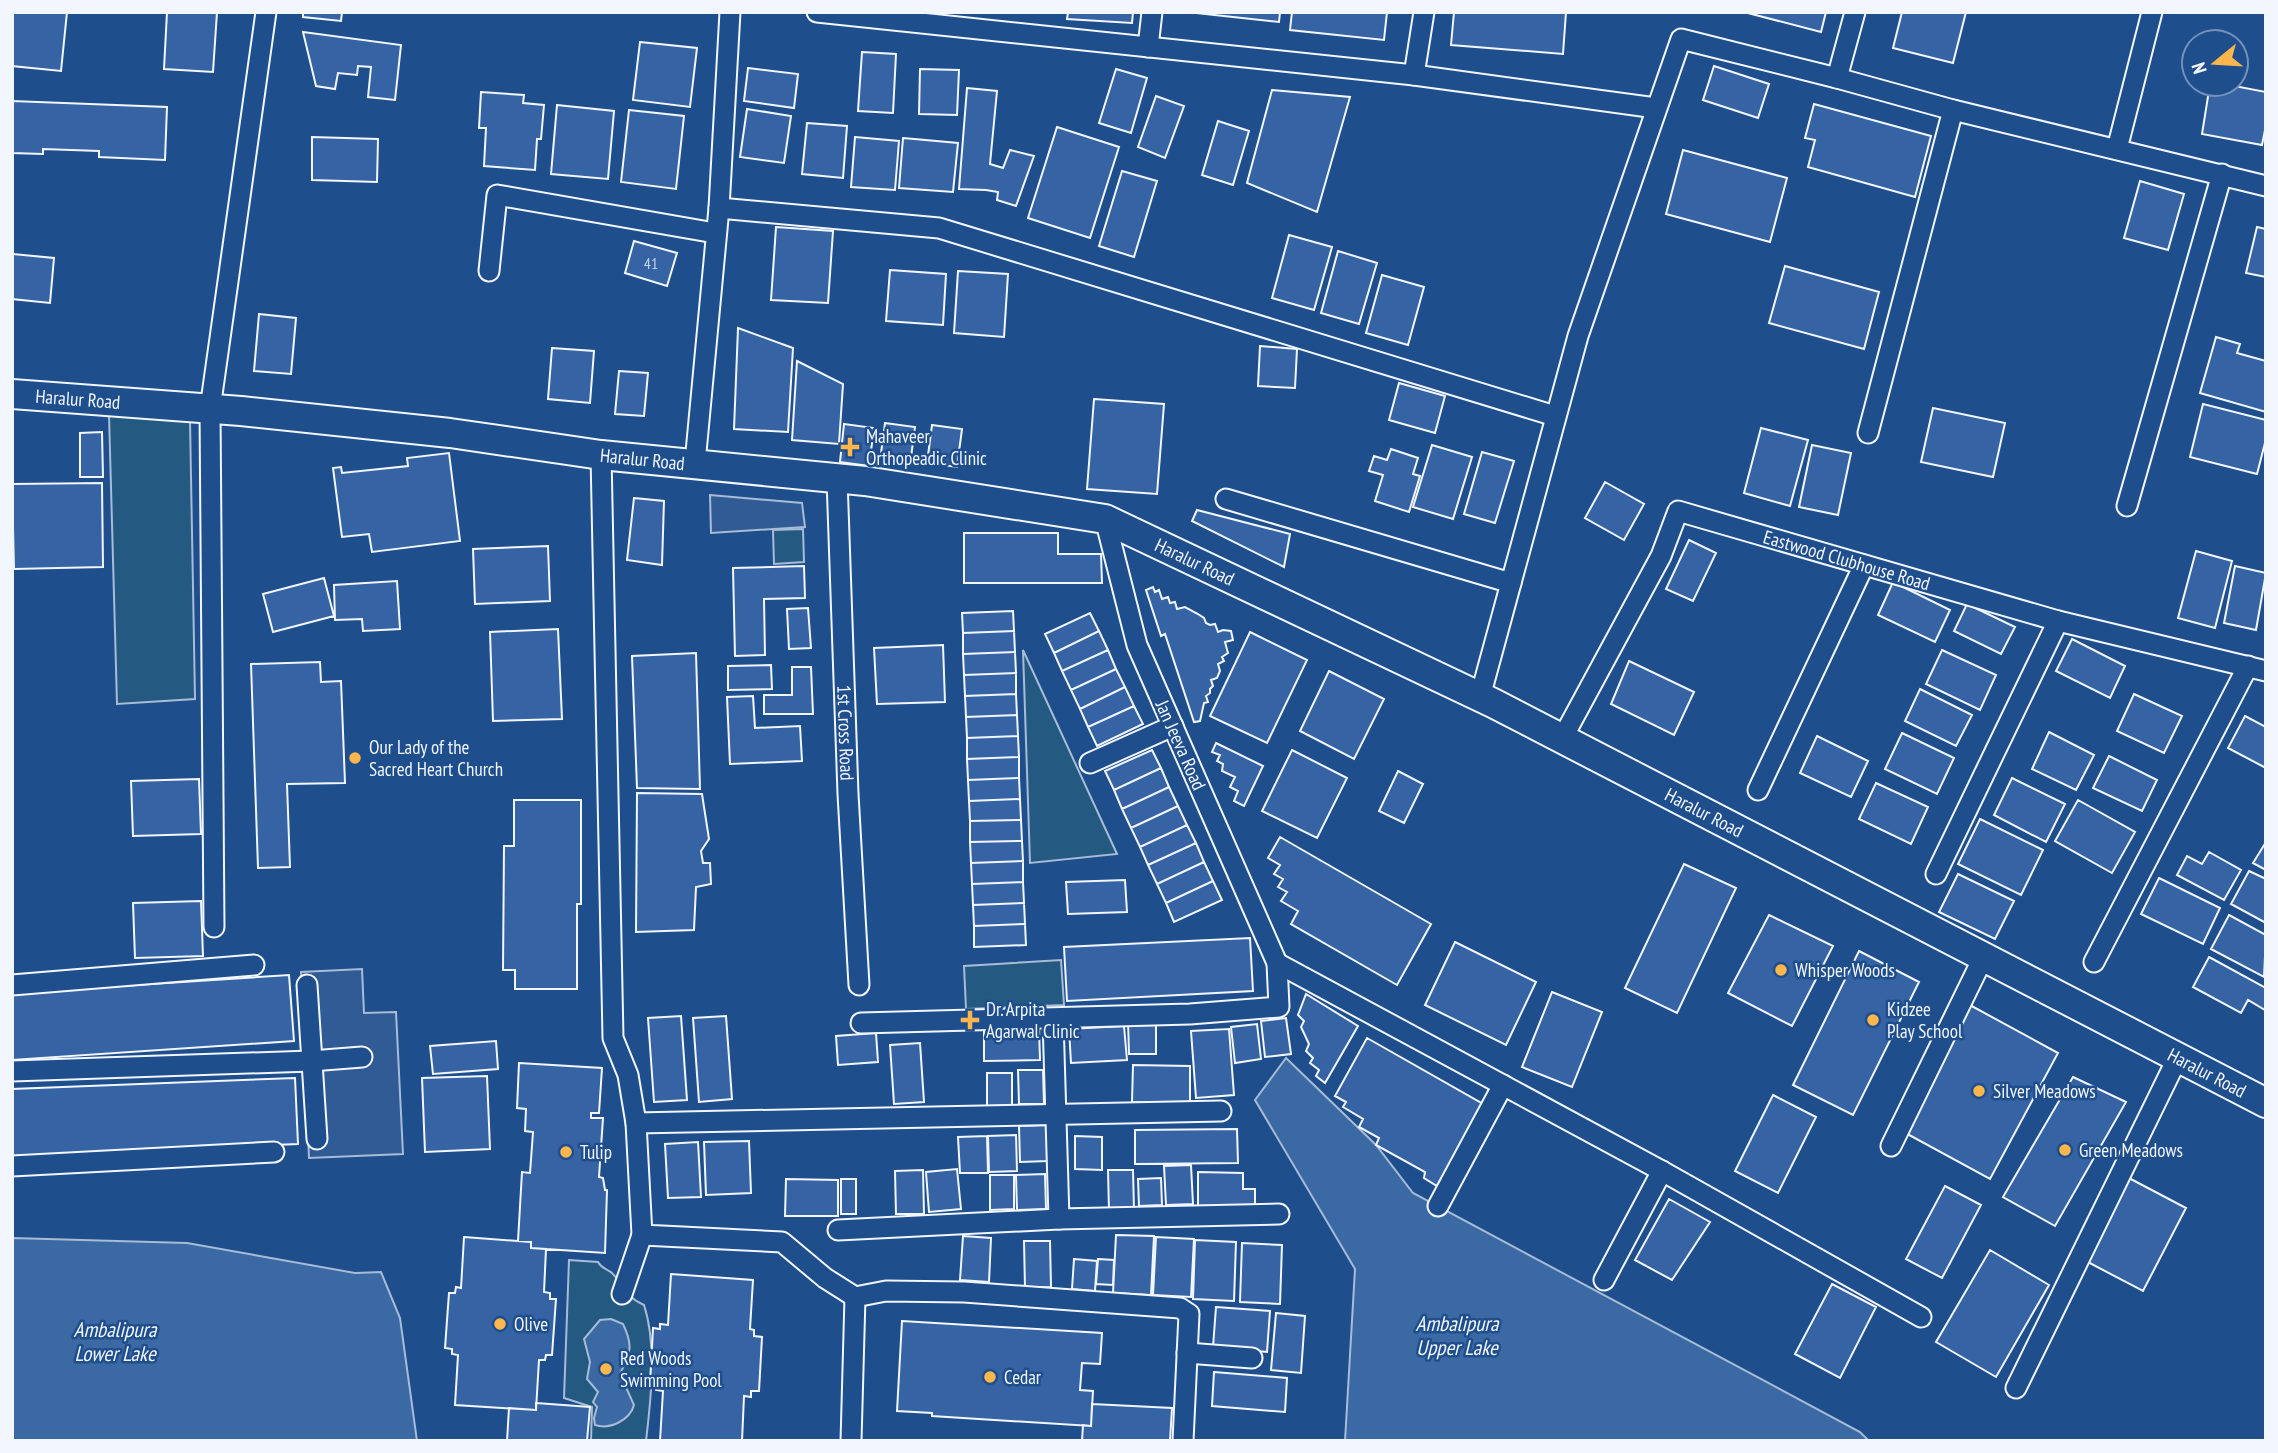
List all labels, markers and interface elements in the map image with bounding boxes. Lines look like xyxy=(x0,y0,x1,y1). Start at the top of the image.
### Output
north arrow xyxy=(2180,28,2250,98)
text: N xyxy=(2186,60,2212,77)
house number: 41 xyxy=(644,253,658,273)
street label: Haralur Road xyxy=(35,384,121,414)
place label: Mahaveer Orthopeadic Clinic xyxy=(866,424,987,470)
marker: Mahaveer Orthopeadic Clinic xyxy=(840,437,860,457)
street label: Haralur Road xyxy=(599,443,686,475)
street label: Eastwood Clubhouse Road xyxy=(1761,524,1933,595)
street label: Haralur Road xyxy=(1151,533,1238,591)
street label: 1st Cross Road xyxy=(832,685,860,781)
street label: Jan Jeeva Road xyxy=(1150,695,1211,794)
place label: Our Lady of the Sacred Heart Church xyxy=(369,735,503,781)
marker: Our Lady of the Sacred Heart Church xyxy=(347,750,363,766)
street label: Haralur Road xyxy=(1661,782,1748,843)
place label: Whisper Woods xyxy=(1795,958,1895,982)
marker: Whisper Woods xyxy=(1773,962,1789,978)
place label: Dr. Arpita Agarwal Clinic xyxy=(986,997,1080,1043)
place label: Kidzee Play School xyxy=(1887,997,1963,1043)
marker: Dr. Arpita Agarwal Clinic xyxy=(960,1010,980,1030)
marker: Kidzee Play School xyxy=(1865,1012,1881,1028)
street label: Haralur Road xyxy=(2164,1042,2250,1103)
place label: Silver Meadows xyxy=(1993,1079,2096,1103)
marker: Silver Meadows xyxy=(1971,1083,1987,1099)
place label: Green Meadows xyxy=(2079,1138,2183,1162)
place label: Tulip xyxy=(580,1140,612,1164)
marker: Green Meadows xyxy=(2057,1142,2073,1158)
marker: Tulip xyxy=(558,1144,574,1160)
water label: Ambalipura Upper Lake xyxy=(1416,1310,1500,1361)
place label: Olive xyxy=(514,1312,548,1336)
water label: Ambalipura Lower Lake xyxy=(74,1316,158,1367)
marker: Olive xyxy=(492,1316,508,1332)
place label: Red Woods Swimming Pool xyxy=(620,1346,722,1392)
marker: Red Woods Swimming Pool xyxy=(598,1361,614,1377)
place label: Cedar xyxy=(1004,1365,1042,1389)
marker: Cedar xyxy=(982,1369,998,1385)

